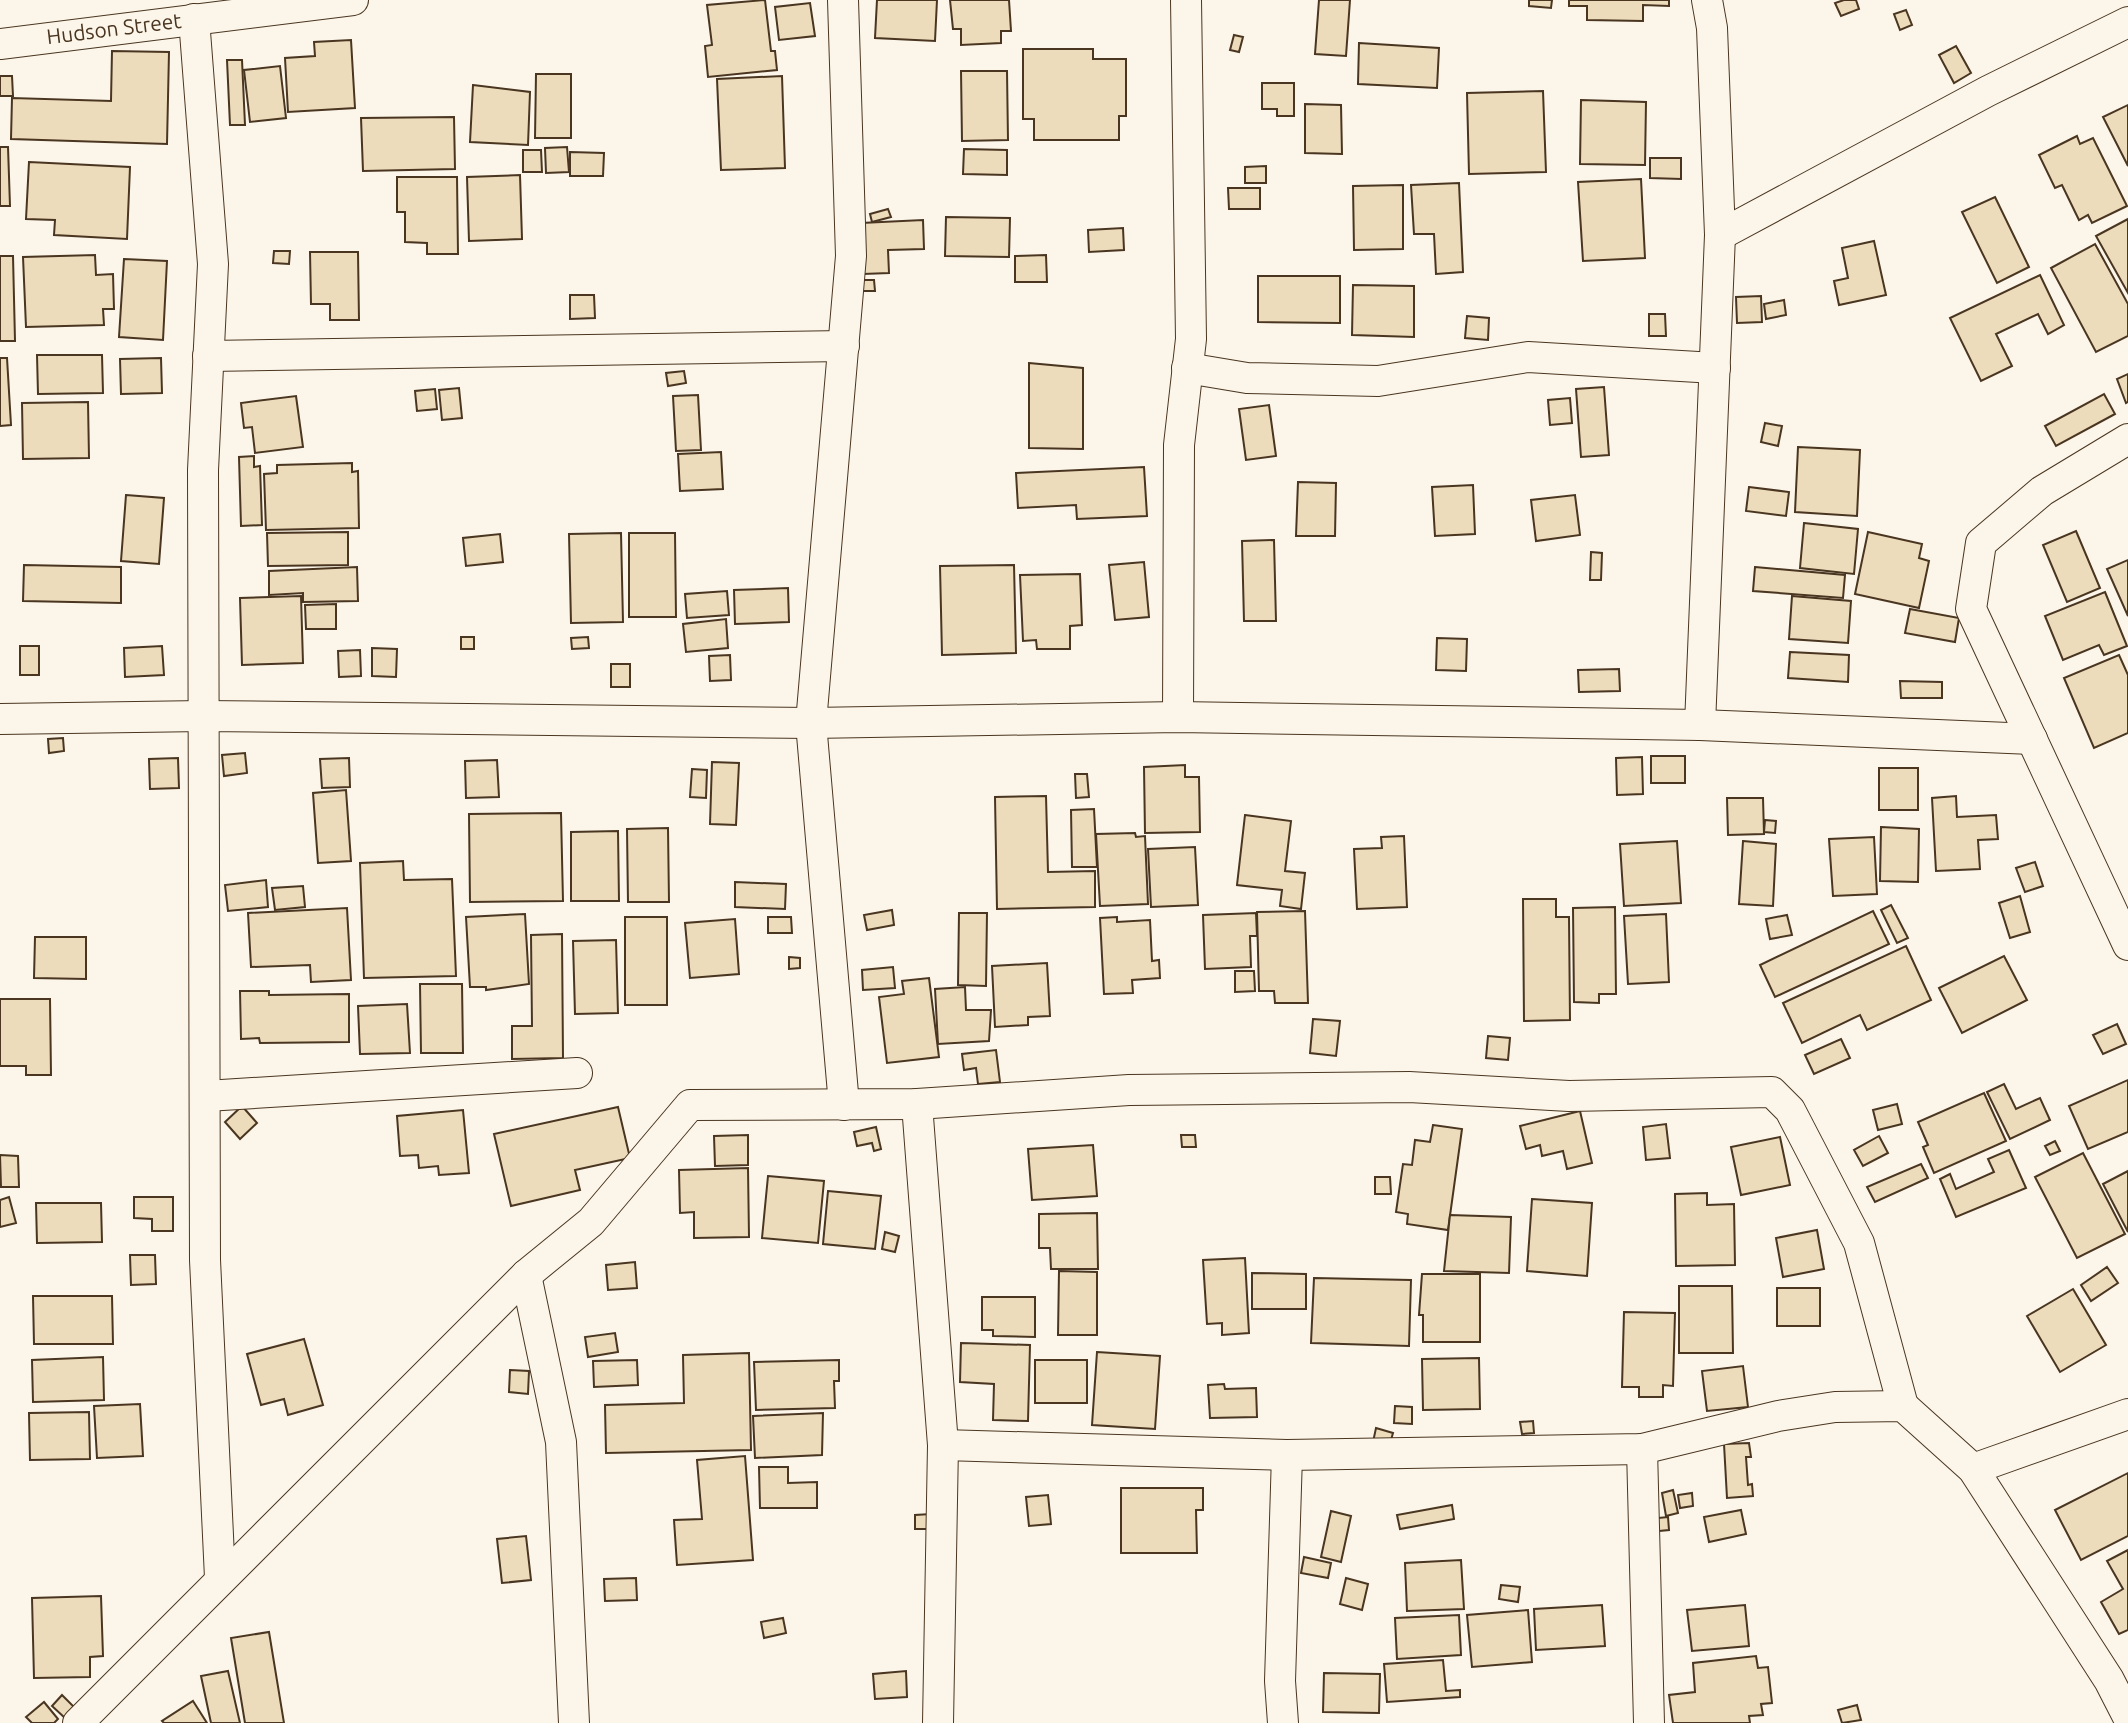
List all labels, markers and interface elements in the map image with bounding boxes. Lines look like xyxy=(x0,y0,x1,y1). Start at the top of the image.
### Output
street label: Hudson Street xyxy=(45,8,183,48)

